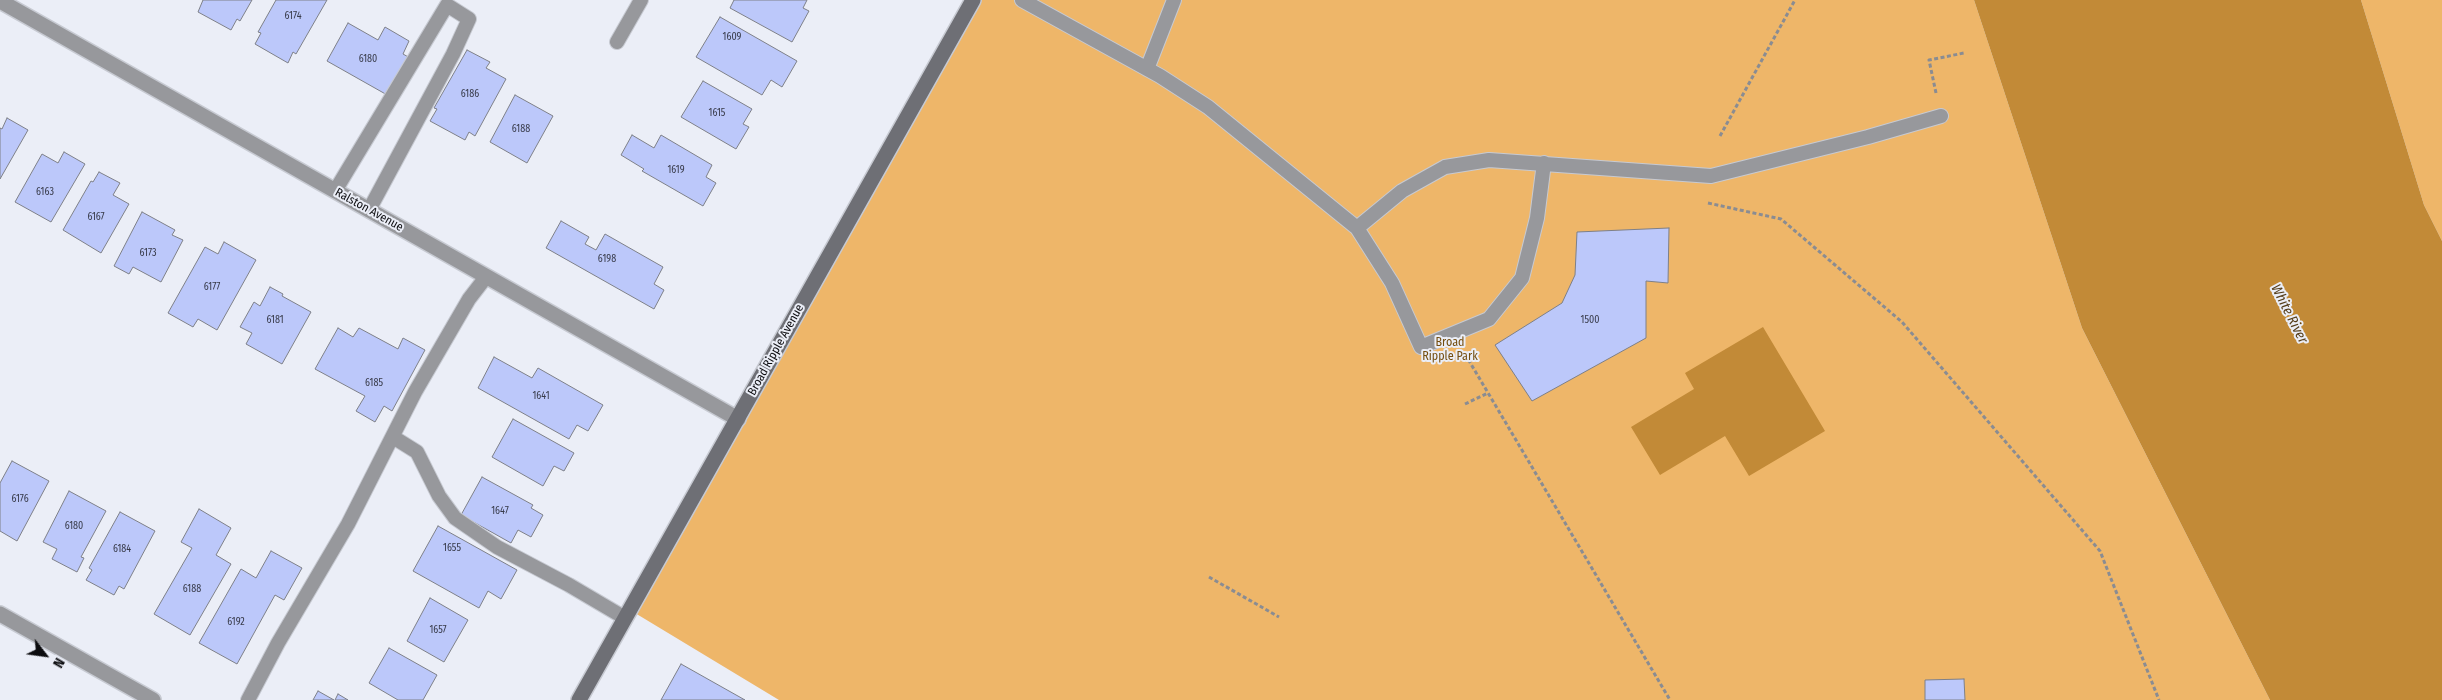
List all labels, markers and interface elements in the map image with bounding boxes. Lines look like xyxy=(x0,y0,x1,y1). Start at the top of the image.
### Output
house number: 6174 xyxy=(285,10,301,22)
house number: 1609 xyxy=(723,31,741,43)
house number: 6180 xyxy=(359,53,377,65)
house number: 6186 xyxy=(461,88,479,100)
house number: 1615 xyxy=(709,107,725,119)
house number: 6188 xyxy=(512,123,530,135)
house number: 1619 xyxy=(667,164,685,176)
street label: Ralston Avenue xyxy=(332,185,406,235)
house number: 6163 xyxy=(36,186,54,198)
house number: 6167 xyxy=(87,211,105,223)
house number: 6173 xyxy=(140,247,156,259)
house number: 6198 xyxy=(598,253,616,265)
house number: 6177 xyxy=(204,281,220,293)
water label: White River xyxy=(2267,282,2311,346)
street label: Broad Ripple Avenue xyxy=(745,302,807,398)
house number: 6181 xyxy=(266,314,284,326)
house number: 1500 xyxy=(1581,314,1599,326)
park label: Broad Ripple Park xyxy=(1422,336,1478,364)
house number: 6185 xyxy=(365,377,383,389)
house number: 1641 xyxy=(532,390,550,402)
house number: 6176 xyxy=(11,493,29,505)
house number: 1647 xyxy=(491,505,509,517)
house number: 6180 xyxy=(65,520,83,532)
house number: 1655 xyxy=(443,542,461,554)
house number: 6184 xyxy=(113,543,131,555)
house number: 6188 xyxy=(183,583,201,595)
house number: 6192 xyxy=(227,616,245,628)
house number: 1657 xyxy=(429,624,447,636)
north arrow xyxy=(20,630,70,680)
text: N xyxy=(49,655,68,671)

